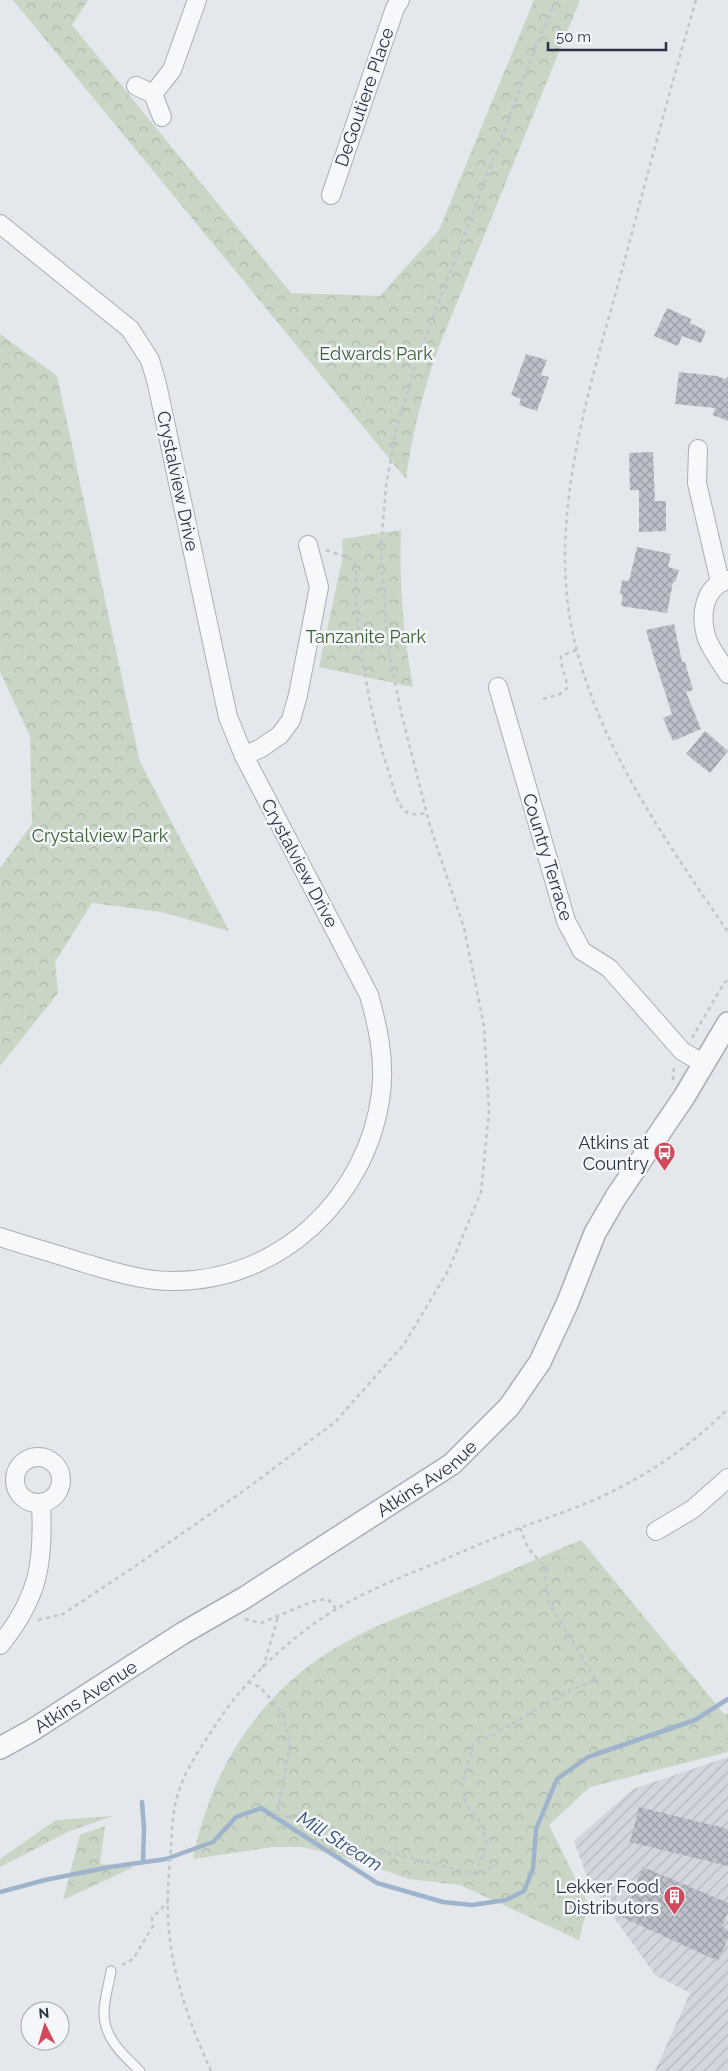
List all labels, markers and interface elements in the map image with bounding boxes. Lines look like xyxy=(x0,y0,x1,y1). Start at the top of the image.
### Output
scale bar xyxy=(548,20,666,52)
street label: DeGoutiere Place xyxy=(330,24,398,169)
text: 50 m xyxy=(556,28,591,46)
park label: Edwards Park xyxy=(319,343,433,364)
street label: Crystalview Drive xyxy=(153,409,203,553)
park label: Tanzanite Park xyxy=(306,626,427,647)
street label: Country Terrace xyxy=(519,791,577,924)
street label: Crystalview Drive xyxy=(257,795,343,931)
park label: Crystalview Park xyxy=(32,825,169,846)
place label: Atkins at Country xyxy=(578,1132,649,1174)
bus stop icon: Atkins at Country xyxy=(653,1140,677,1171)
street label: Atkins Avenue xyxy=(372,1435,481,1520)
street label: Atkins Avenue xyxy=(30,1655,141,1737)
water label: Mill Stream xyxy=(294,1806,386,1876)
place label: Lekker Food Distributors xyxy=(556,1876,659,1918)
building icon: Lekker Food Distributors xyxy=(663,1884,687,1915)
north arrow xyxy=(20,2001,70,2051)
text: N xyxy=(38,2005,50,2021)

